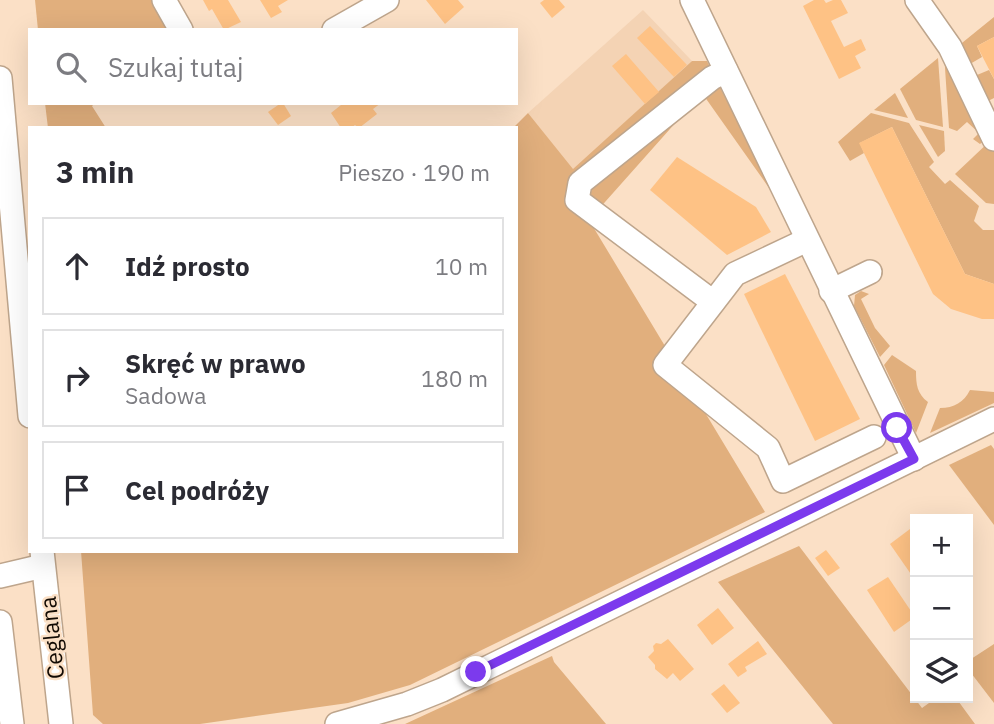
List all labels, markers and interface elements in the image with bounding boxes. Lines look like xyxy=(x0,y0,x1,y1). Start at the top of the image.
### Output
search box xyxy=(28,28,518,105)
icon: search xyxy=(52,48,90,86)
text: Szukaj tutaj xyxy=(108,50,243,84)
text: 3 min xyxy=(56,152,134,191)
text: Pieszo · 190 m xyxy=(338,157,490,187)
icon: ahead xyxy=(58,247,96,285)
text: Idź prosto xyxy=(125,249,250,283)
text: 10 m xyxy=(435,251,488,281)
text: Skręć w prawo xyxy=(125,346,306,380)
icon: right xyxy=(58,359,96,397)
text: 180 m xyxy=(421,363,488,393)
text: Sadowa xyxy=(125,380,207,410)
route start xyxy=(881,412,912,443)
icon: arrive xyxy=(58,471,96,509)
text: Cel podróży xyxy=(125,473,269,507)
map controls xyxy=(910,514,973,703)
button: + xyxy=(910,514,973,577)
button: − xyxy=(910,577,973,640)
street label: Ceglana xyxy=(32,595,70,681)
button: layers xyxy=(910,640,973,703)
route end xyxy=(460,656,491,687)

